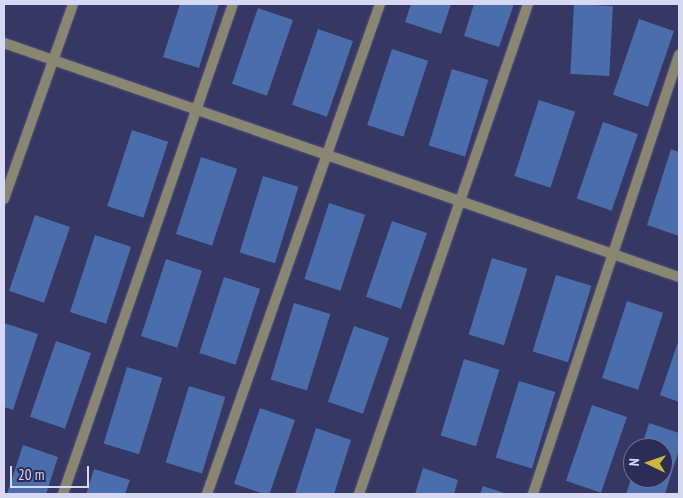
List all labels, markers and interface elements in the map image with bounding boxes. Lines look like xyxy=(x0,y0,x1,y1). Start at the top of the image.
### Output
north arrow xyxy=(623,438,673,488)
scale bar xyxy=(12,456,91,488)
text: N xyxy=(625,458,643,467)
text: 20 m xyxy=(18,465,44,484)

